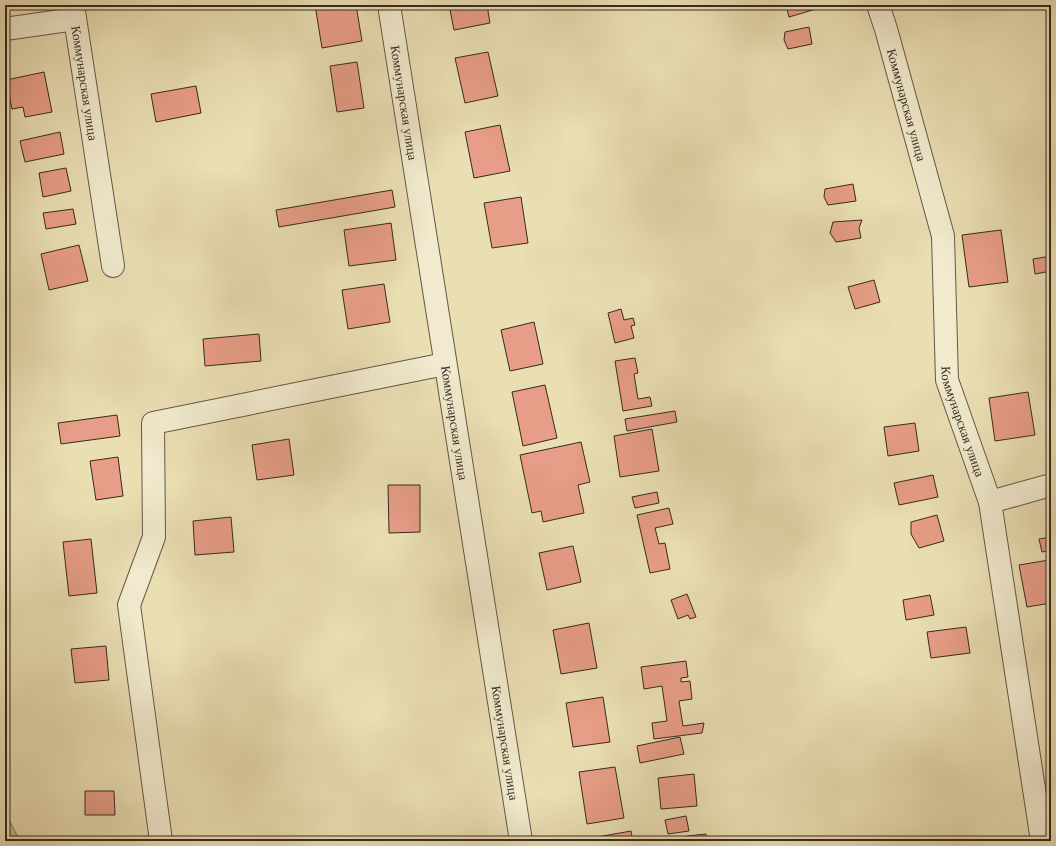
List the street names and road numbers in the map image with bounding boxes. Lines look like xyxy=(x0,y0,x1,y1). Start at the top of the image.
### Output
street label: Коммунарская улица xyxy=(66,25,102,142)
street label: Коммунарская улица xyxy=(386,44,421,162)
street label: Коммунарская улица xyxy=(882,47,930,164)
street label: Коммунарская улица xyxy=(436,364,472,482)
street label: Коммунарская улица xyxy=(937,366,988,480)
street label: Коммунарская улица xyxy=(487,684,522,802)

